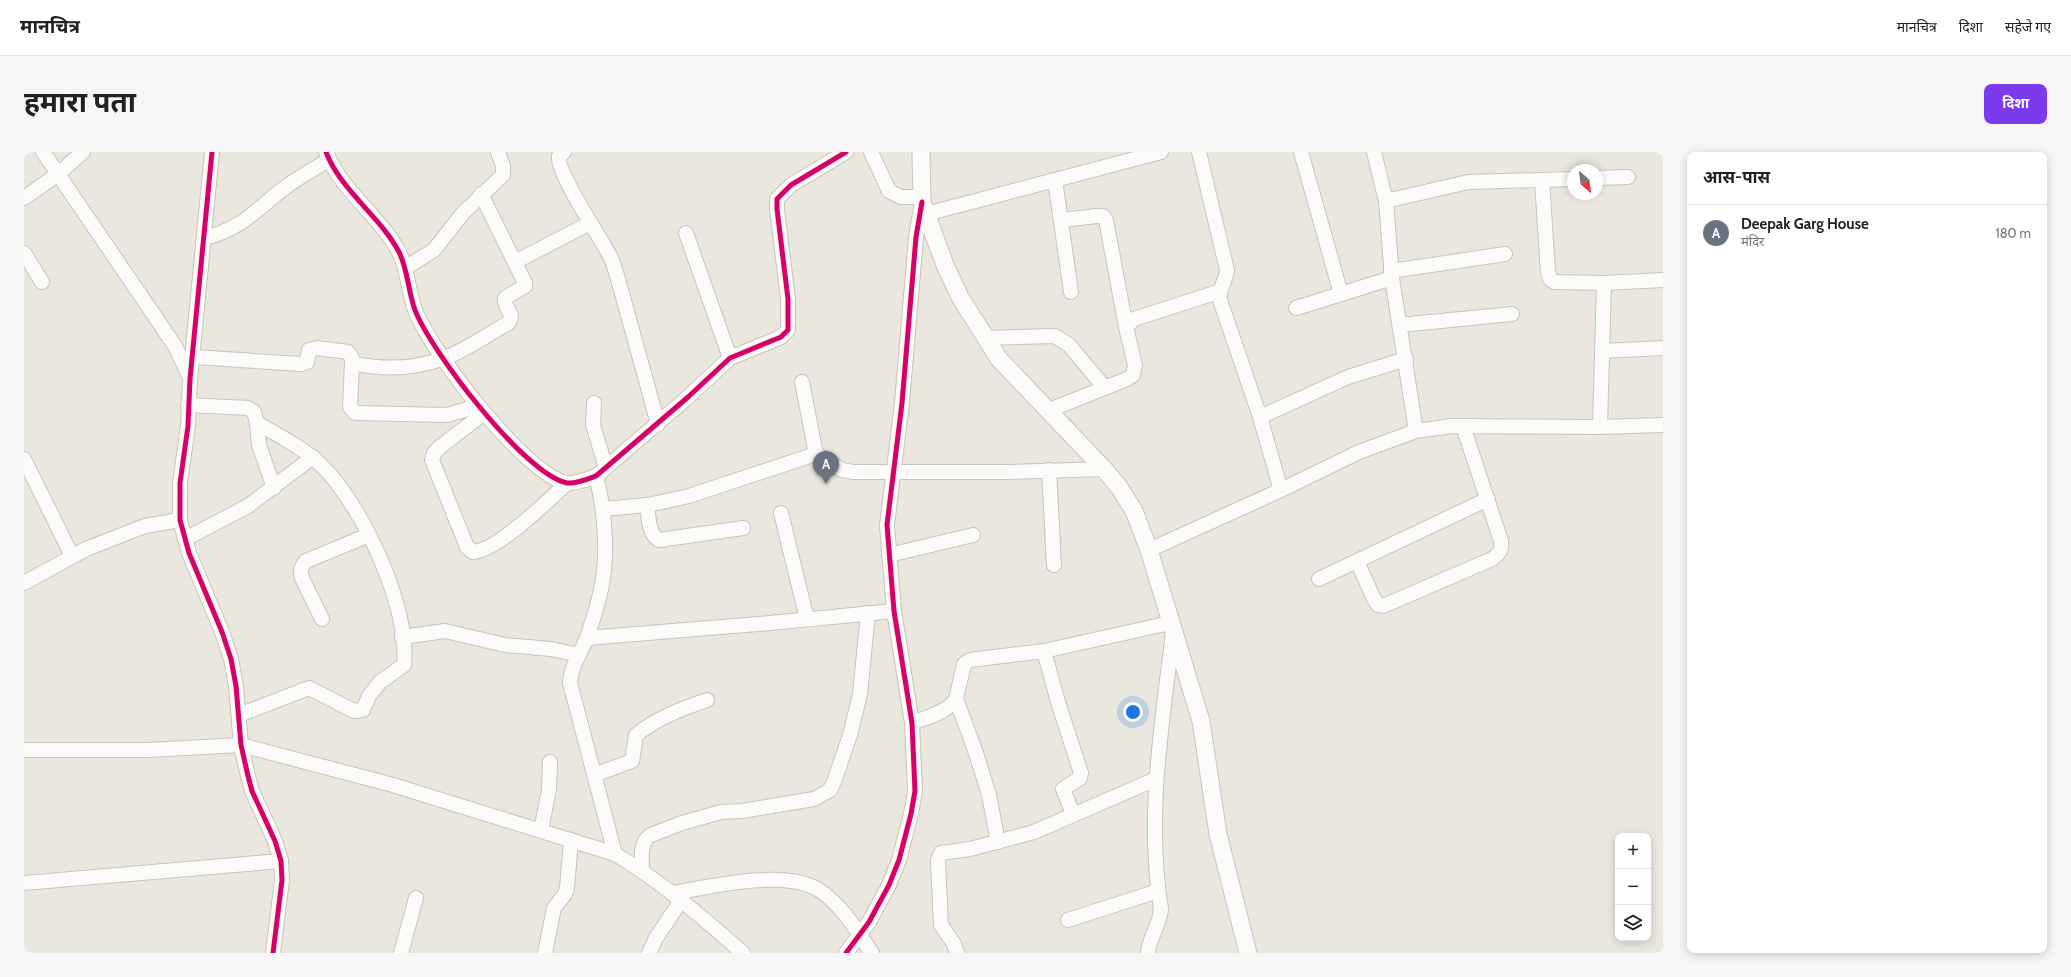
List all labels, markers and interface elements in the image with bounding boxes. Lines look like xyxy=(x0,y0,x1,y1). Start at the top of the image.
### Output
text: मानचित्र xyxy=(20,15,80,38)
text: मानचित्र xyxy=(1897,18,1937,36)
text: दिशा xyxy=(1959,18,1983,36)
text: सहेजे गए xyxy=(2005,18,2051,36)
button: दिशा xyxy=(1984,84,2047,124)
text: हमारा पता xyxy=(24,85,136,119)
north arrow xyxy=(1567,164,1603,200)
text: आस-पास xyxy=(1703,167,1770,187)
text: Deepak Garg House xyxy=(1741,215,1869,233)
text: A xyxy=(1712,225,1720,241)
text: 180 m xyxy=(1995,225,2031,241)
text: मंदिर xyxy=(1741,233,1764,249)
pin: A xyxy=(813,451,839,484)
your location xyxy=(1123,702,1143,722)
map controls xyxy=(1615,833,1651,941)
button: + xyxy=(1615,833,1651,869)
button: − xyxy=(1615,869,1651,905)
button: layers xyxy=(1615,905,1651,941)

